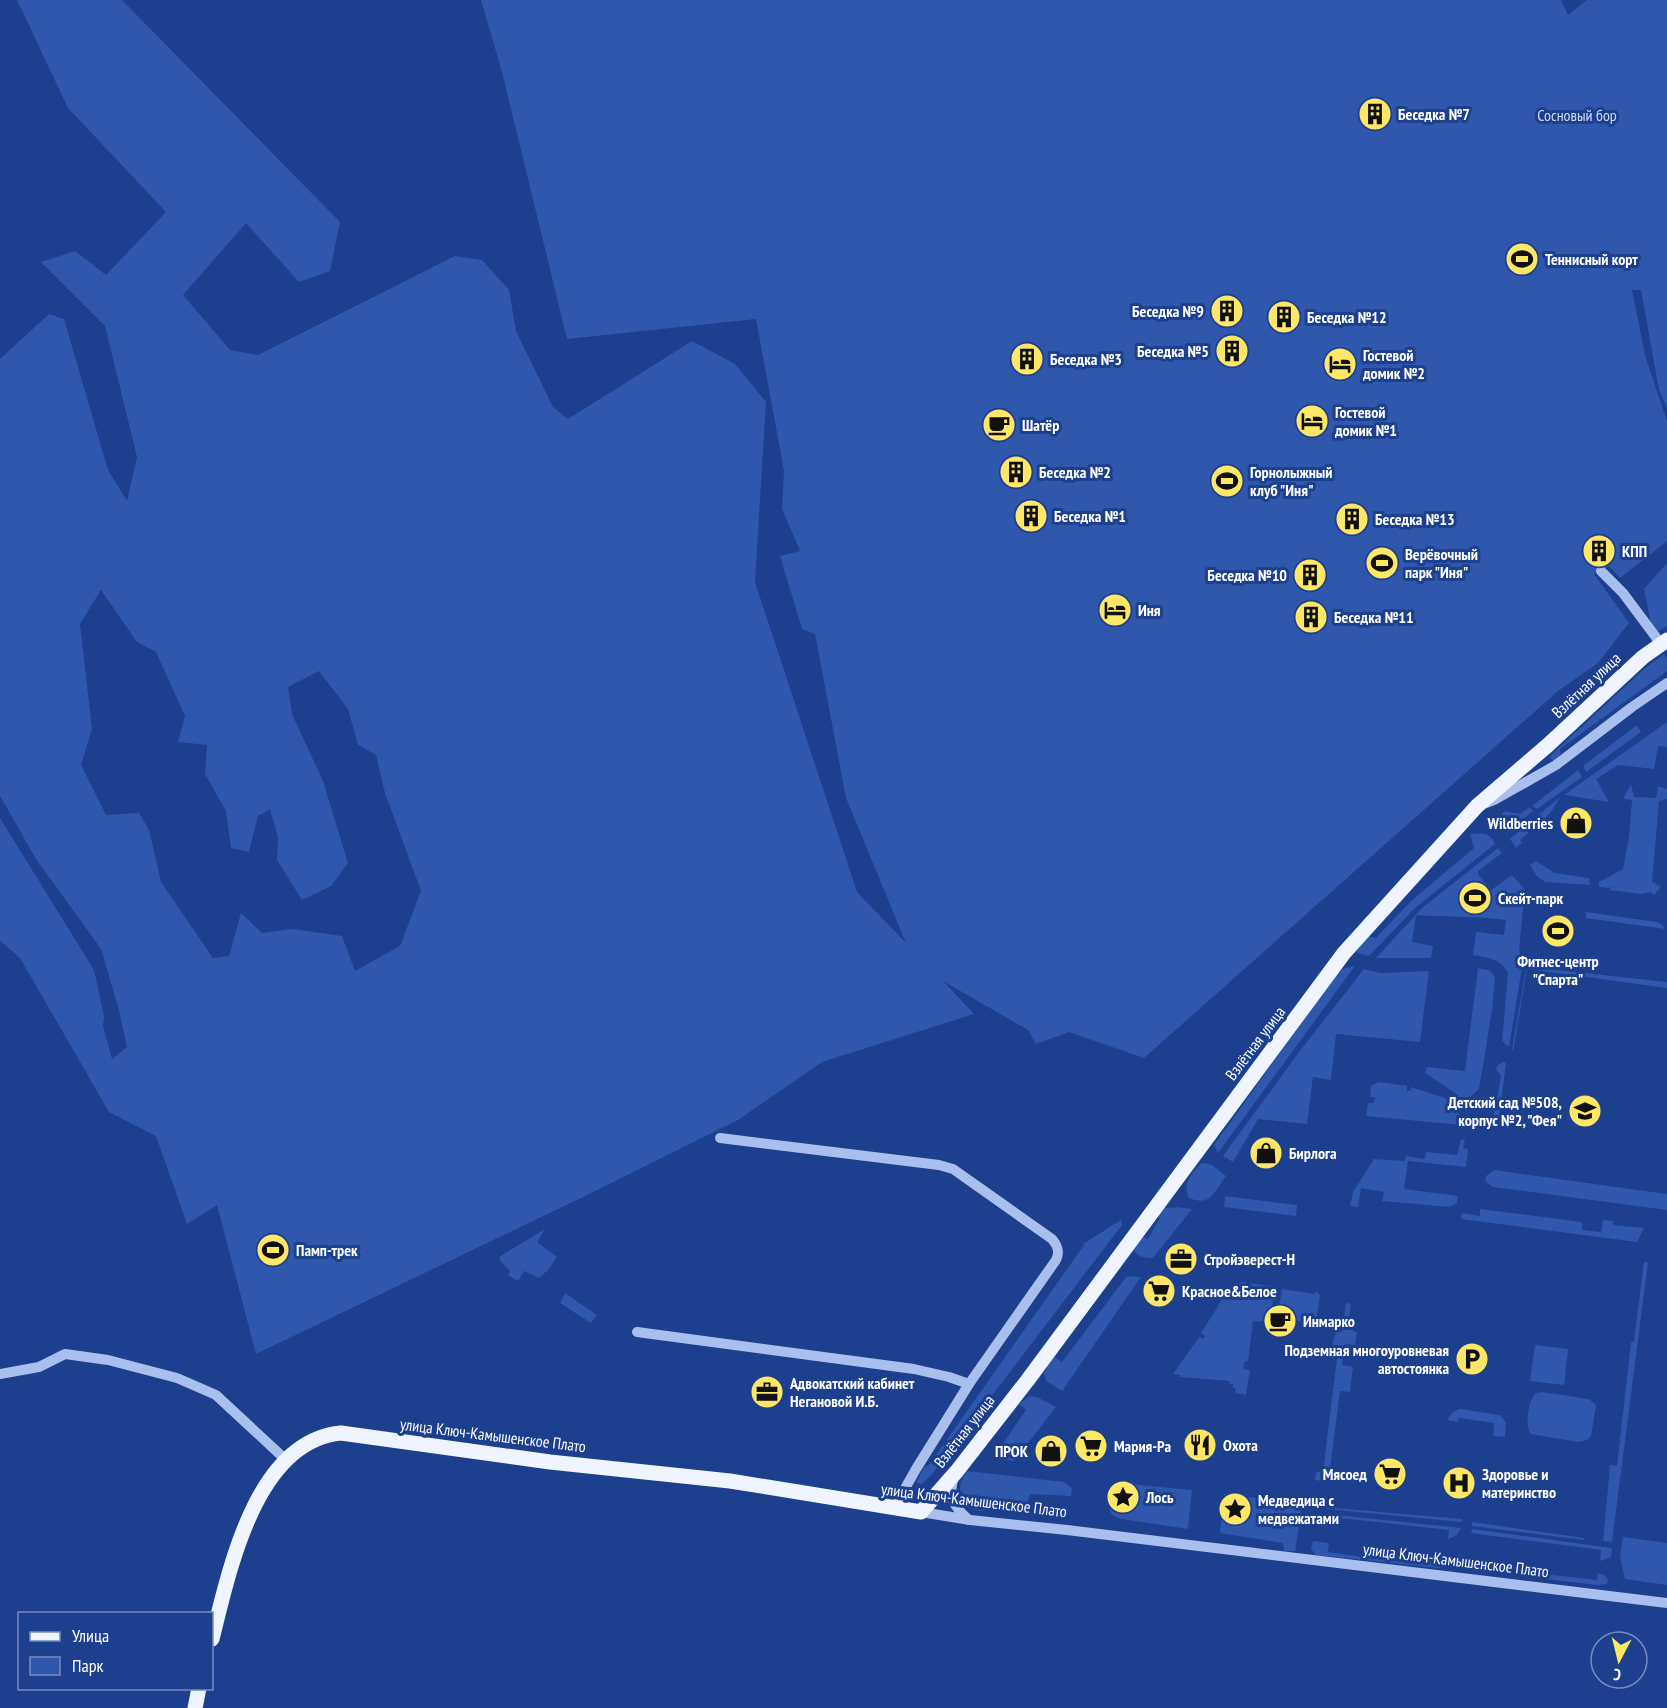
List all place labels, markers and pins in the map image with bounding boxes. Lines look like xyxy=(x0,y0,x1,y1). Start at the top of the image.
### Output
building icon: Беседка №7 xyxy=(1357,96,1393,132)
place label: Беседка №7 xyxy=(1398,104,1470,124)
sports icon: Теннисный корт xyxy=(1504,241,1540,277)
place label: Теннисный корт xyxy=(1545,249,1638,269)
building icon: Беседка №9 xyxy=(1209,293,1245,329)
building icon: Беседка №12 xyxy=(1266,299,1302,335)
place label: Беседка №9 xyxy=(1132,301,1204,321)
place label: Беседка №12 xyxy=(1307,307,1387,327)
building icon: Беседка №5 xyxy=(1214,333,1250,369)
building icon: Беседка №3 xyxy=(1009,341,1045,377)
place label: Беседка №5 xyxy=(1137,341,1209,361)
place label: Гостевой домик №2 xyxy=(1362,345,1425,383)
hotel icon: Гостевой домик №2 xyxy=(1322,346,1358,382)
place label: Беседка №3 xyxy=(1050,349,1122,369)
place label: Гостевой домик №1 xyxy=(1334,402,1397,440)
hotel icon: Гостевой домик №1 xyxy=(1294,403,1330,439)
cafe icon: Шатёр xyxy=(981,407,1017,443)
place label: Шатёр xyxy=(1022,415,1059,435)
building icon: Беседка №2 xyxy=(998,454,1034,490)
place label: Беседка №2 xyxy=(1039,462,1111,482)
place label: Горнолыжный клуб "Иня" xyxy=(1250,462,1332,500)
sports icon: Горнолыжный клуб "Иня" xyxy=(1209,463,1245,499)
building icon: Беседка №1 xyxy=(1013,498,1049,534)
building icon: Беседка №13 xyxy=(1334,501,1370,537)
place label: Беседка №1 xyxy=(1054,506,1126,526)
place label: Беседка №13 xyxy=(1375,509,1455,529)
building icon: КПП xyxy=(1581,533,1617,569)
place label: КПП xyxy=(1622,541,1647,561)
place label: Верёвочный парк "Иня" xyxy=(1405,544,1478,582)
sports icon: Верёвочный парк "Иня" xyxy=(1364,545,1400,581)
building icon: Беседка №10 xyxy=(1292,557,1328,593)
place label: Беседка №10 xyxy=(1207,565,1287,585)
hotel icon: Иня xyxy=(1097,592,1133,628)
building icon: Беседка №11 xyxy=(1293,599,1329,635)
place label: Иня xyxy=(1138,600,1161,620)
place label: Беседка №11 xyxy=(1334,607,1414,627)
shop icon: Wildberries xyxy=(1558,805,1594,841)
place label: Wildberries xyxy=(1487,813,1553,833)
sports icon: Скейт-парк xyxy=(1457,880,1493,916)
place label: Скейт-парк xyxy=(1498,888,1564,908)
sports icon: Фитнес-центр "Спарта" xyxy=(1540,913,1576,949)
place label: Фитнес-центр "Спарта" xyxy=(1517,951,1599,989)
place label: Детский сад №508, корпус №2, "Фея" xyxy=(1448,1092,1562,1130)
school or university icon: Детский сад №508, корпус №2, "Фея" xyxy=(1567,1093,1603,1129)
shop icon: Бирлога xyxy=(1248,1135,1284,1171)
place label: Бирлога xyxy=(1289,1143,1337,1163)
sports icon: Памп-трек xyxy=(255,1232,291,1268)
place label: Памп-трек xyxy=(296,1240,358,1260)
office icon: Стройэверест-Н xyxy=(1163,1241,1199,1277)
place label: Стройэверест-Н xyxy=(1204,1249,1295,1269)
supermarket icon: Красное&Белое xyxy=(1141,1273,1177,1309)
place label: Красное&Белое xyxy=(1182,1281,1277,1301)
cafe icon: Инмарко xyxy=(1262,1303,1298,1339)
place label: Инмарко xyxy=(1303,1311,1355,1331)
place label: Подземная многоуровневая автостоянка xyxy=(1284,1340,1449,1378)
parking icon: Подземная многоуровневая автостоянка xyxy=(1454,1341,1490,1377)
place label: Адвокатский кабинет Негановой И.Б. xyxy=(789,1373,915,1411)
office icon: Адвокатский кабинет Негановой И.Б. xyxy=(749,1374,785,1410)
restaurant icon: Охота xyxy=(1182,1427,1218,1463)
supermarket icon: Мария-Ра xyxy=(1073,1428,1109,1464)
shop icon: ПРОК xyxy=(1033,1433,1069,1469)
place label: Охота xyxy=(1223,1435,1258,1455)
place label: Мария-Ра xyxy=(1114,1436,1171,1456)
place label: ПРОК xyxy=(995,1441,1029,1461)
supermarket icon: Мясоед xyxy=(1372,1456,1408,1492)
place label: Мясоед xyxy=(1323,1464,1367,1484)
place label: Здоровье и материнство xyxy=(1482,1464,1556,1502)
hospital icon: Здоровье и материнство xyxy=(1441,1465,1477,1501)
place icon: Лось xyxy=(1105,1479,1141,1515)
place label: Лось xyxy=(1145,1487,1174,1507)
place label: Медведица с медвежатами xyxy=(1258,1490,1339,1528)
place icon: Медведица с медвежатами xyxy=(1217,1491,1253,1527)

